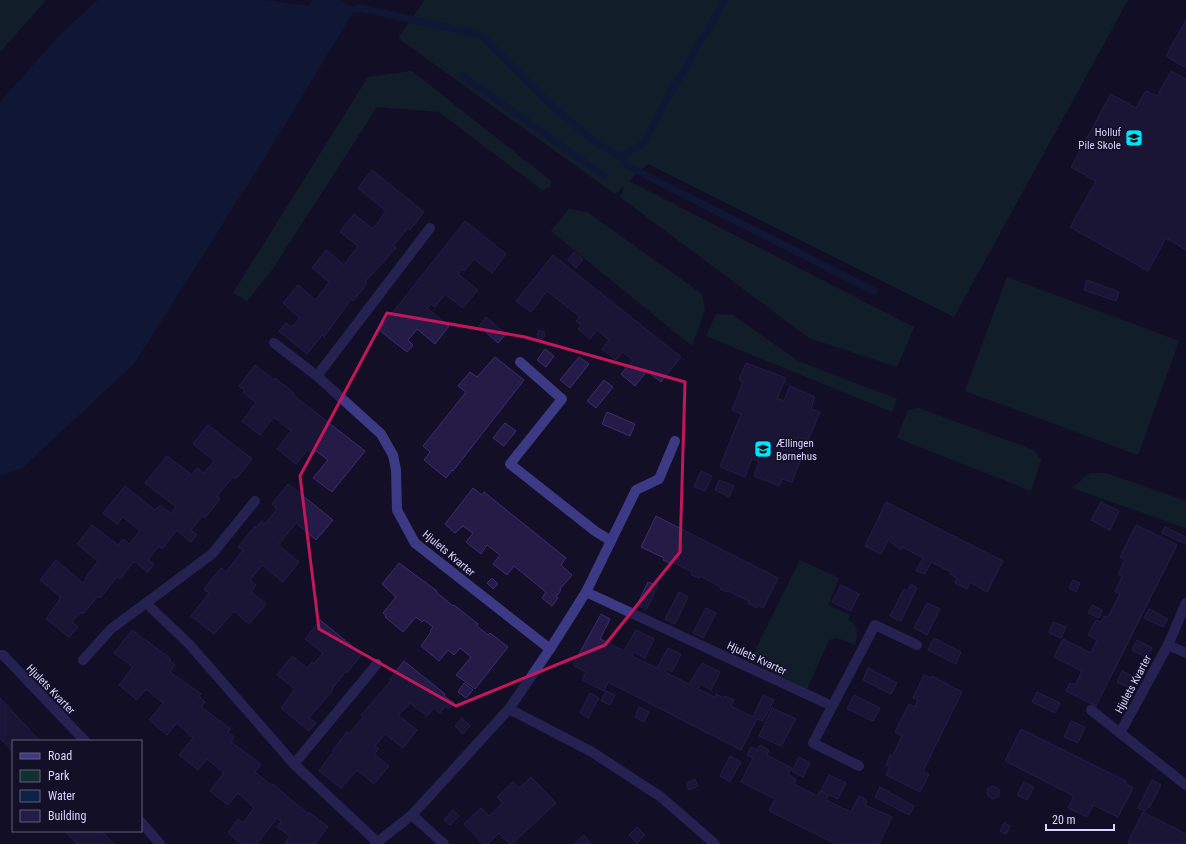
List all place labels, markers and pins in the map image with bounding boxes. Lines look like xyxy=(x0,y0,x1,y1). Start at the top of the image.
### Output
place label: Holluf Pile Skole xyxy=(1078,126,1122,152)
school or university icon: Holluf Pile Skole xyxy=(1124,128,1144,148)
place label: Ællingen Børnehus xyxy=(775,437,817,463)
school or university icon: Ællingen Børnehus xyxy=(753,439,773,459)

